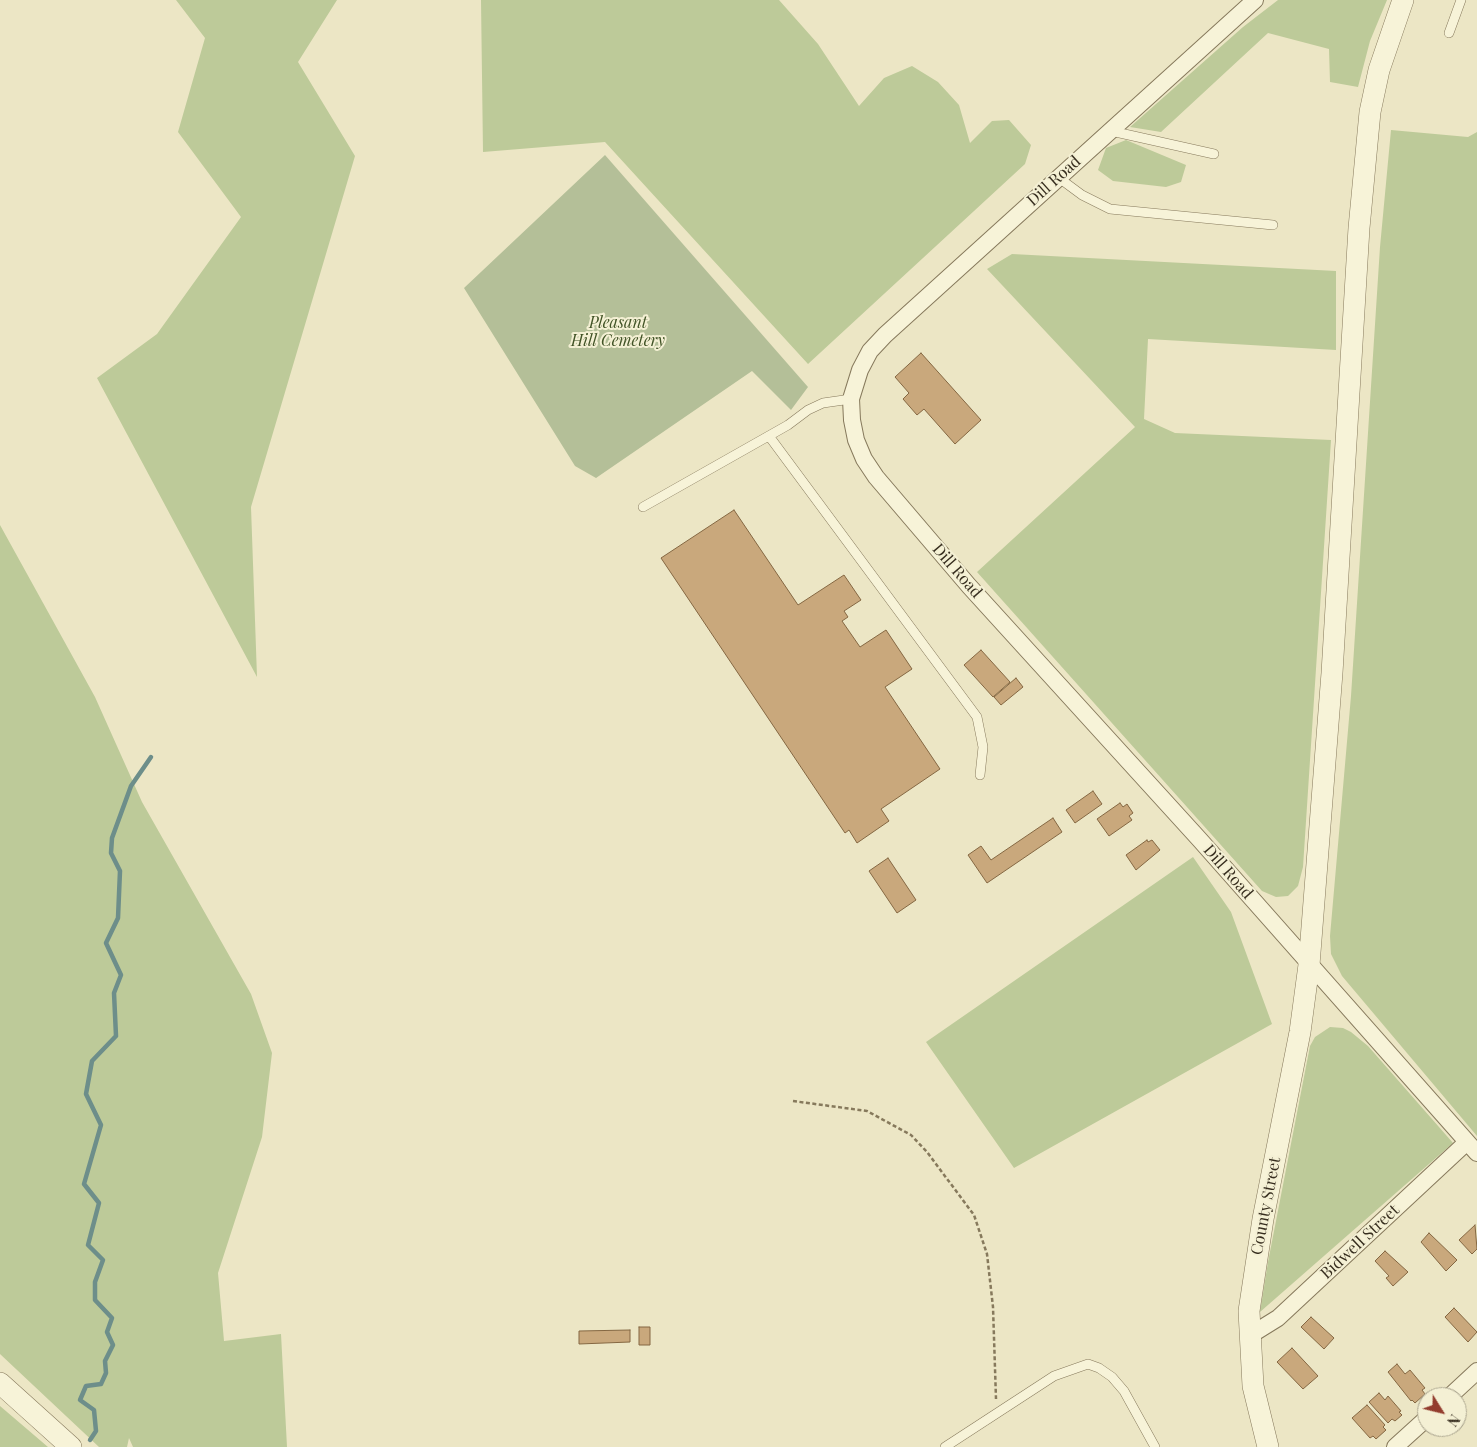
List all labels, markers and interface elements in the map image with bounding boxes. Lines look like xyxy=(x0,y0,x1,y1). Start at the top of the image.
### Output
street label: Dill Road xyxy=(1023,152,1085,210)
park label: Pleasant Hill Cemetery xyxy=(571,313,665,351)
street label: Dill Road xyxy=(928,540,986,602)
street label: Dill Road xyxy=(1199,841,1257,903)
street label: County Street xyxy=(1247,1155,1285,1257)
street label: Bidwell Street xyxy=(1317,1201,1403,1283)
north arrow xyxy=(1417,1387,1467,1437)
text: N xyxy=(1443,1411,1464,1430)

